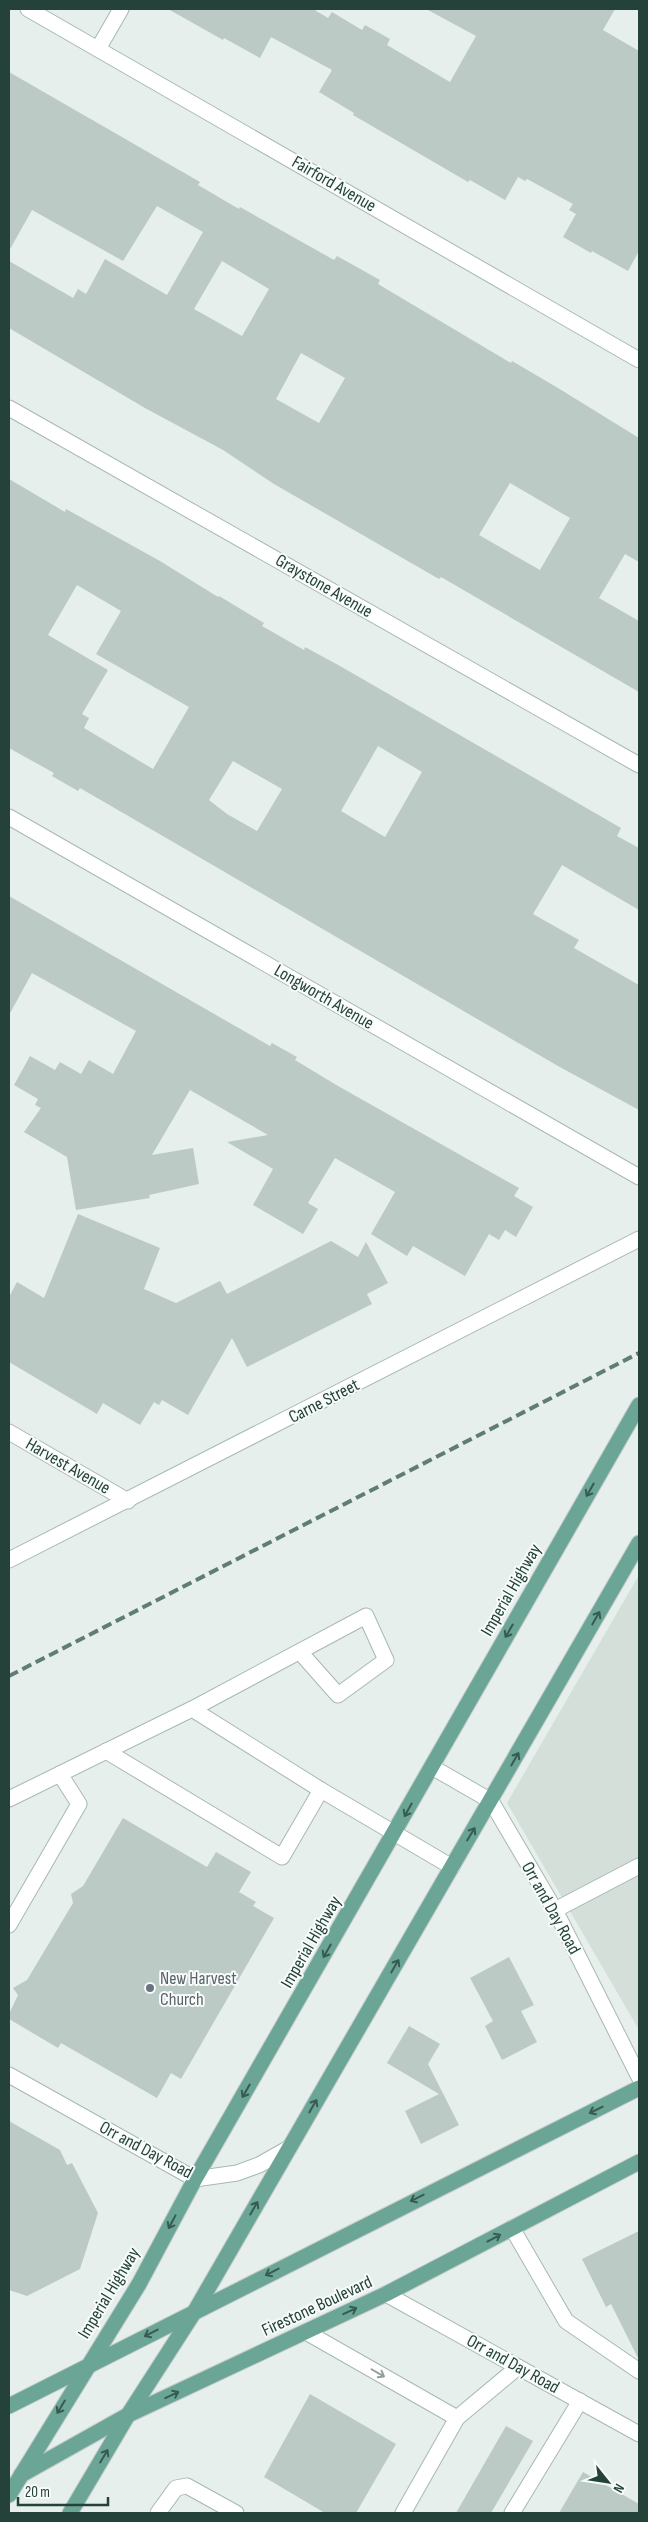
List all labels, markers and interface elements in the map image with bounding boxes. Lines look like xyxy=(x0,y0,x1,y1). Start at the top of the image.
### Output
street label: Fairford Avenue xyxy=(288,151,380,217)
street label: Graystone Avenue xyxy=(272,550,376,622)
street label: Longworth Avenue xyxy=(270,960,378,1034)
street label: Carne Street xyxy=(285,1374,363,1428)
street label: Harvest Avenue xyxy=(22,1433,114,1499)
one-way arrow xyxy=(585,1483,595,1498)
street label: Imperial Highway xyxy=(476,1540,546,1640)
one-way arrow xyxy=(591,1610,601,1625)
one-way arrow xyxy=(504,1624,514,1638)
one-way arrow xyxy=(510,1751,520,1766)
one-way arrow xyxy=(403,1802,413,1817)
one-way arrow xyxy=(467,1827,477,1841)
street label: Orr and Day Road xyxy=(517,1858,585,1958)
street label: Imperial Highway xyxy=(276,1892,346,1992)
one-way arrow xyxy=(322,1943,332,1957)
one-way arrow xyxy=(390,1959,400,1973)
place label: New Harvest Church xyxy=(160,1968,237,2010)
marker: New Harvest Church xyxy=(144,1982,156,1994)
one-way arrow xyxy=(240,2084,250,2098)
one-way arrow xyxy=(309,2100,319,2114)
one-way arrow xyxy=(588,2105,603,2115)
street label: Orr and Day Road xyxy=(96,2117,196,2183)
one-way arrow xyxy=(409,2194,424,2204)
one-way arrow xyxy=(250,2202,260,2216)
one-way arrow xyxy=(167,2214,177,2229)
one-way arrow xyxy=(487,2232,501,2242)
street label: Imperial Highway xyxy=(74,2244,144,2342)
one-way arrow xyxy=(264,2267,279,2277)
street label: Firestone Boulevard xyxy=(259,2271,375,2341)
one-way arrow xyxy=(342,2306,357,2316)
one-way arrow xyxy=(144,2329,159,2338)
street label: Orr and Day Road xyxy=(463,2330,563,2398)
one-way arrow xyxy=(371,2369,385,2379)
one-way arrow xyxy=(164,2389,179,2399)
one-way arrow xyxy=(55,2400,65,2414)
one-way arrow xyxy=(99,2450,109,2464)
north arrow xyxy=(583,2457,633,2507)
scale bar xyxy=(18,2474,108,2506)
text: N xyxy=(610,2481,628,2496)
text: 20 m xyxy=(25,2483,50,2502)

